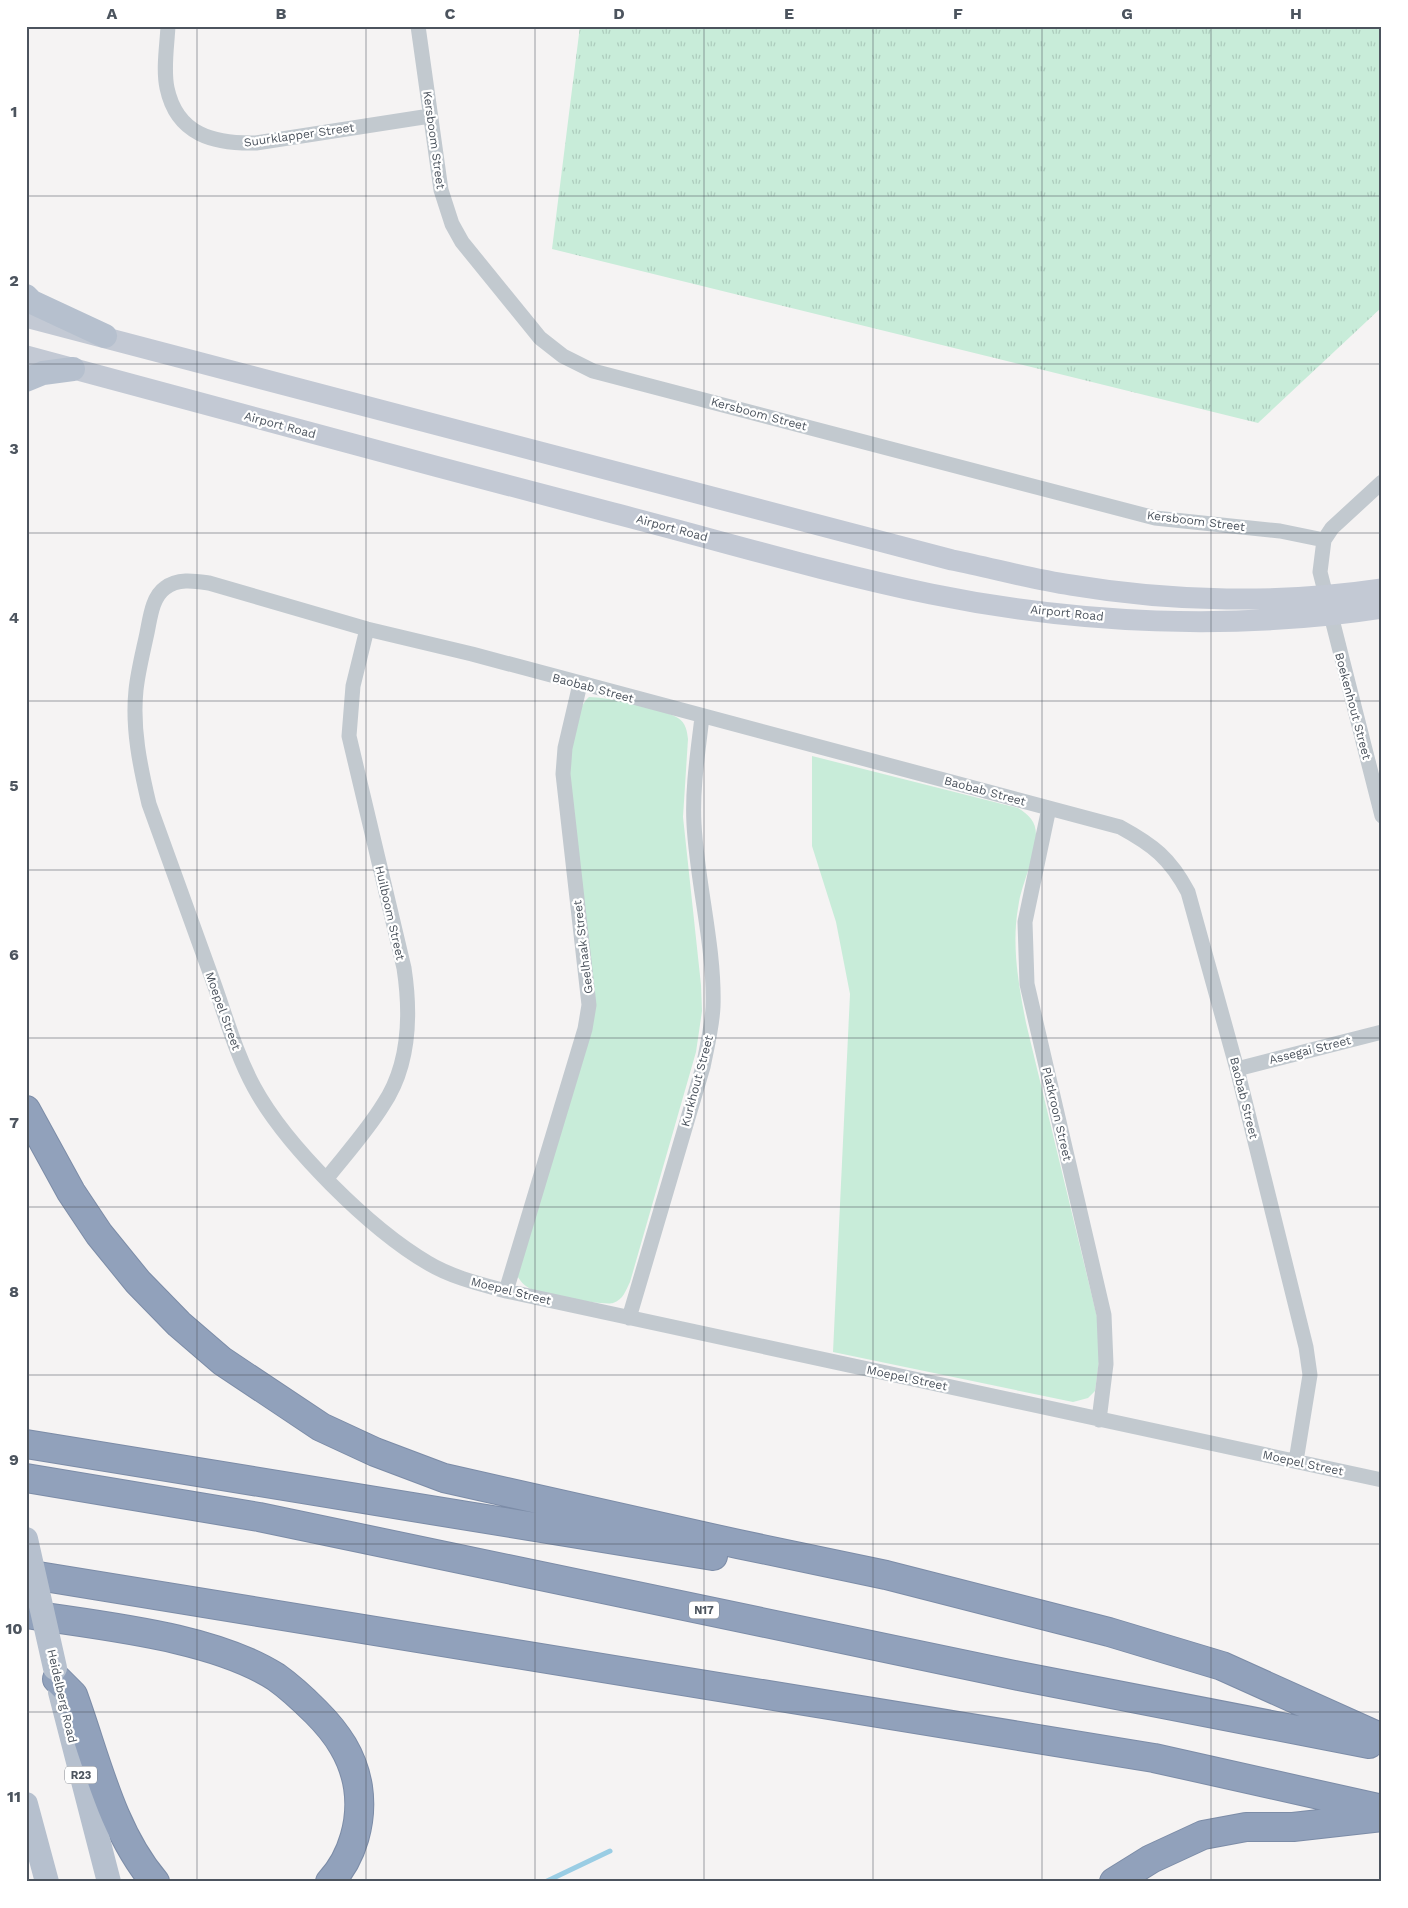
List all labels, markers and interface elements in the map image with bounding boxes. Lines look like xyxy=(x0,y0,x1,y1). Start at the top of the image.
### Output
text: A xyxy=(107,4,118,23)
text: B xyxy=(276,4,287,23)
text: C xyxy=(445,4,456,23)
text: D xyxy=(613,4,625,23)
text: E xyxy=(784,4,794,23)
text: F xyxy=(953,4,963,23)
text: G xyxy=(1121,4,1133,23)
text: H xyxy=(1290,4,1302,23)
street label: Kersboom Street xyxy=(420,90,448,190)
text: 1 xyxy=(11,102,17,121)
street label: Suurklapper Street xyxy=(243,120,355,150)
text: 2 xyxy=(9,271,19,290)
street label: Kersboom Street xyxy=(709,394,809,434)
street label: Airport Road xyxy=(243,409,317,441)
text: 3 xyxy=(9,439,19,458)
street label: Kersboom Street xyxy=(1146,508,1246,534)
street label: Airport Road xyxy=(635,512,709,544)
street label: Airport Road xyxy=(1030,602,1104,624)
text: 4 xyxy=(9,608,19,627)
street label: Boekenhout Street xyxy=(1332,651,1374,761)
street label: Baobab Street xyxy=(551,670,635,706)
street label: Baobab Street xyxy=(943,773,1027,809)
text: 5 xyxy=(9,776,19,795)
street label: Huilboom Street xyxy=(372,864,408,962)
street label: Geelhaak Street xyxy=(570,900,596,994)
text: 6 xyxy=(9,945,19,964)
street label: Moepel Street xyxy=(202,970,244,1052)
street label: Assegai Street xyxy=(1268,1033,1352,1067)
street label: Kurkhout Street xyxy=(678,1034,716,1128)
street label: Baobab Street xyxy=(1227,1056,1261,1140)
street label: Platkroon Street xyxy=(1039,1066,1075,1162)
text: 7 xyxy=(9,1113,19,1132)
street label: Moepel Street xyxy=(469,1274,553,1308)
text: 8 xyxy=(9,1282,19,1301)
street label: Moepel Street xyxy=(865,1363,949,1393)
street label: Moepel Street xyxy=(1261,1448,1345,1478)
text: 9 xyxy=(9,1450,19,1469)
road number: N17 xyxy=(689,1602,719,1618)
text: 10 xyxy=(5,1619,23,1638)
street label: Heidelberg Road xyxy=(44,1648,80,1744)
road number: R23 xyxy=(65,1766,97,1784)
text: 11 xyxy=(7,1787,21,1806)

